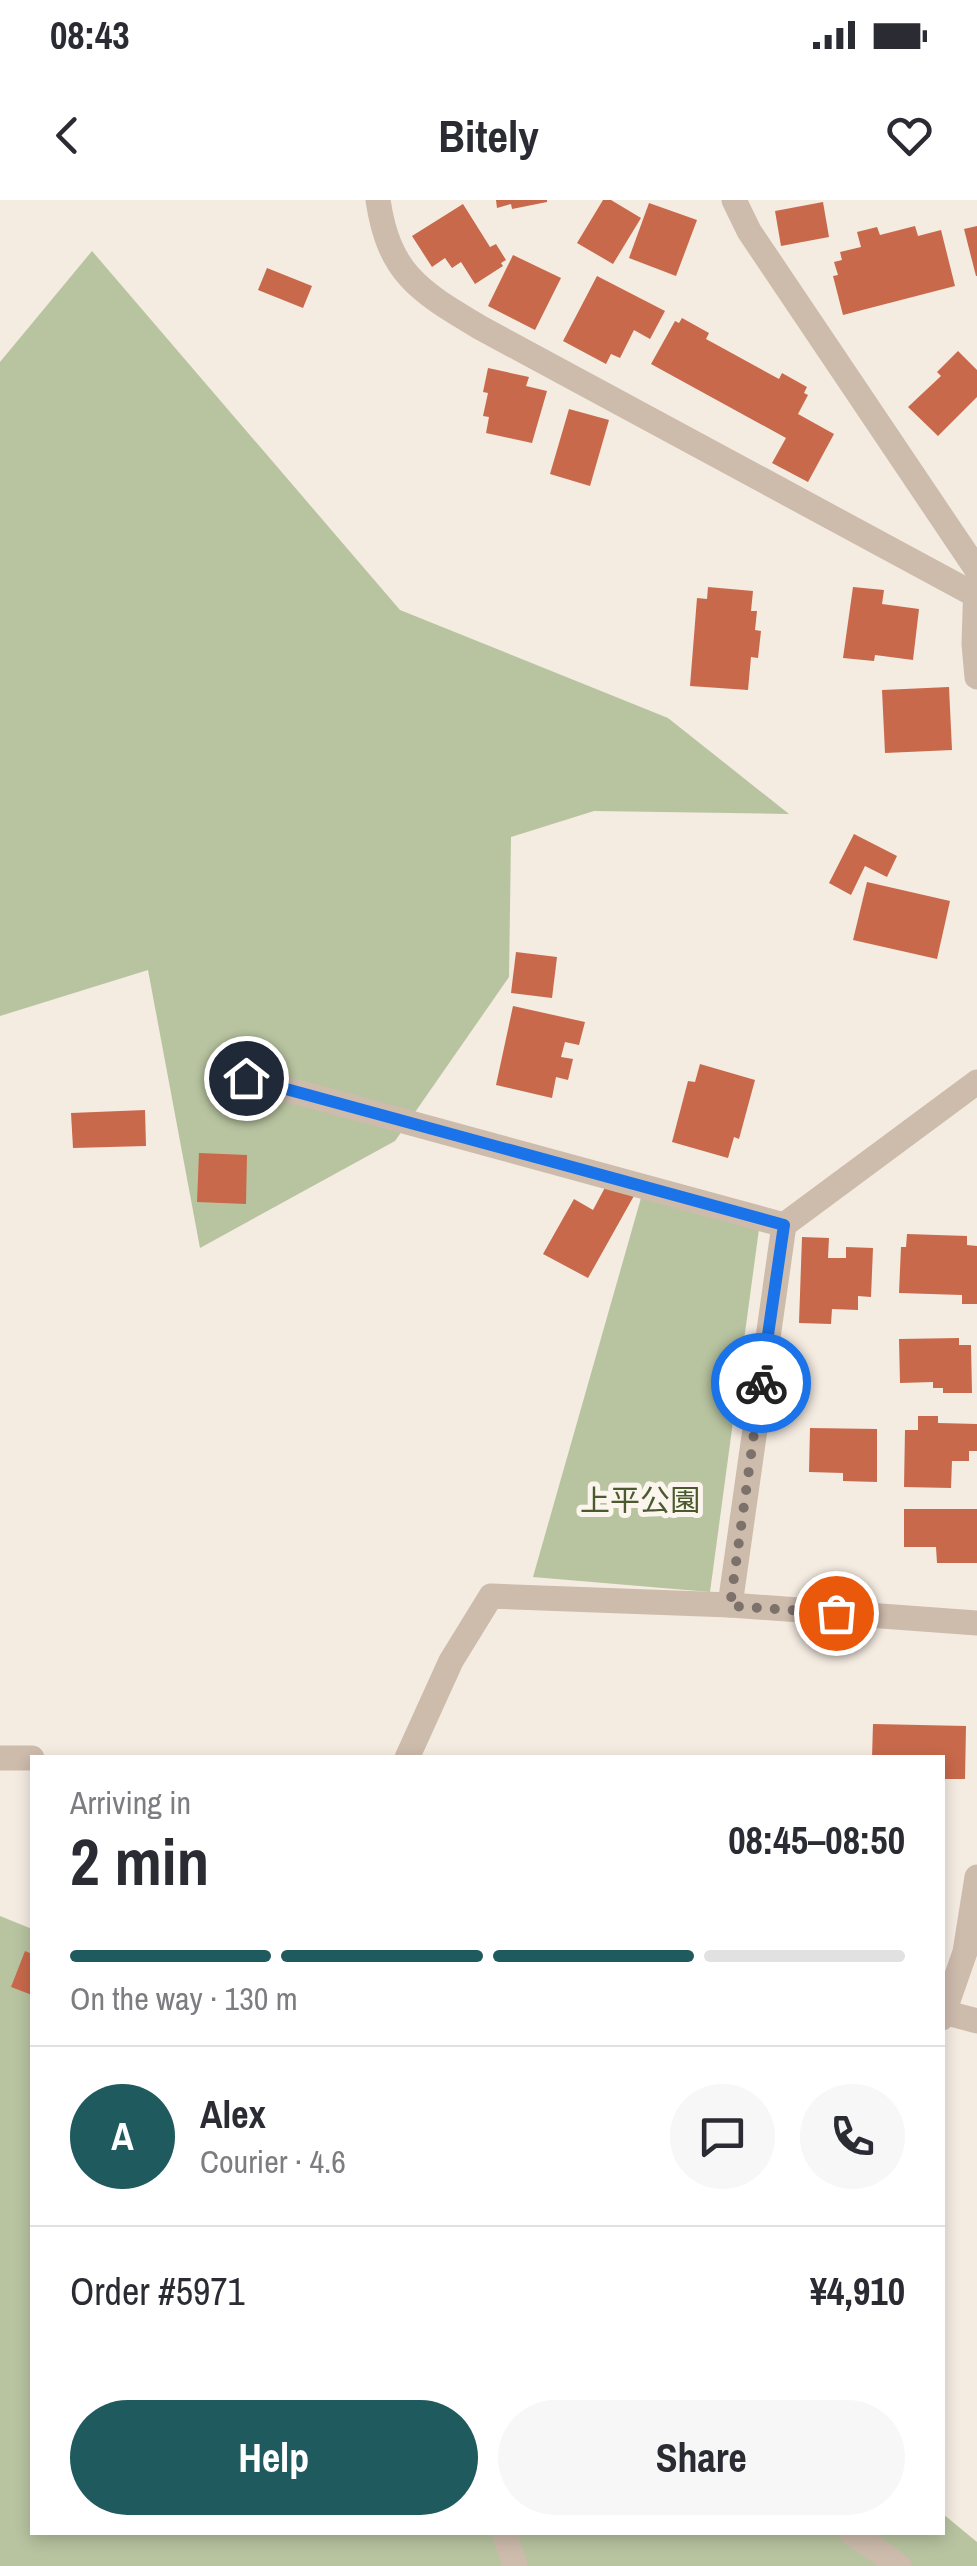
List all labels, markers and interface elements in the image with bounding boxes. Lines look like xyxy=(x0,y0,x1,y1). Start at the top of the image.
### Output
text: 08:43 xyxy=(50,10,130,61)
text: Bitely xyxy=(438,105,539,166)
icon: back xyxy=(40,108,95,163)
icon: heart xyxy=(882,108,937,163)
pin xyxy=(204,1036,289,1121)
icon: home xyxy=(219,1051,274,1106)
courier xyxy=(711,1333,811,1433)
icon: bike xyxy=(734,1356,789,1411)
park label: 上平公園 xyxy=(580,1480,700,1520)
pin xyxy=(794,1571,879,1656)
icon: bag xyxy=(809,1586,864,1641)
text: Arriving in xyxy=(70,1781,191,1824)
text: 08:45–08:50 xyxy=(728,1815,905,1866)
text: 2 min xyxy=(70,1818,209,1905)
text: On the way · 130 m xyxy=(70,1977,298,2020)
button: chat xyxy=(670,2084,775,2189)
button: phone xyxy=(800,2084,905,2189)
text: Alex xyxy=(200,2089,266,2140)
text: A xyxy=(111,2111,134,2162)
text: Courier · 4.6 xyxy=(200,2140,346,2183)
text: Order #5971 xyxy=(70,2266,245,2317)
text: ¥4,910 xyxy=(810,2266,905,2317)
button: Help xyxy=(70,2400,478,2515)
button: Share xyxy=(498,2400,905,2515)

